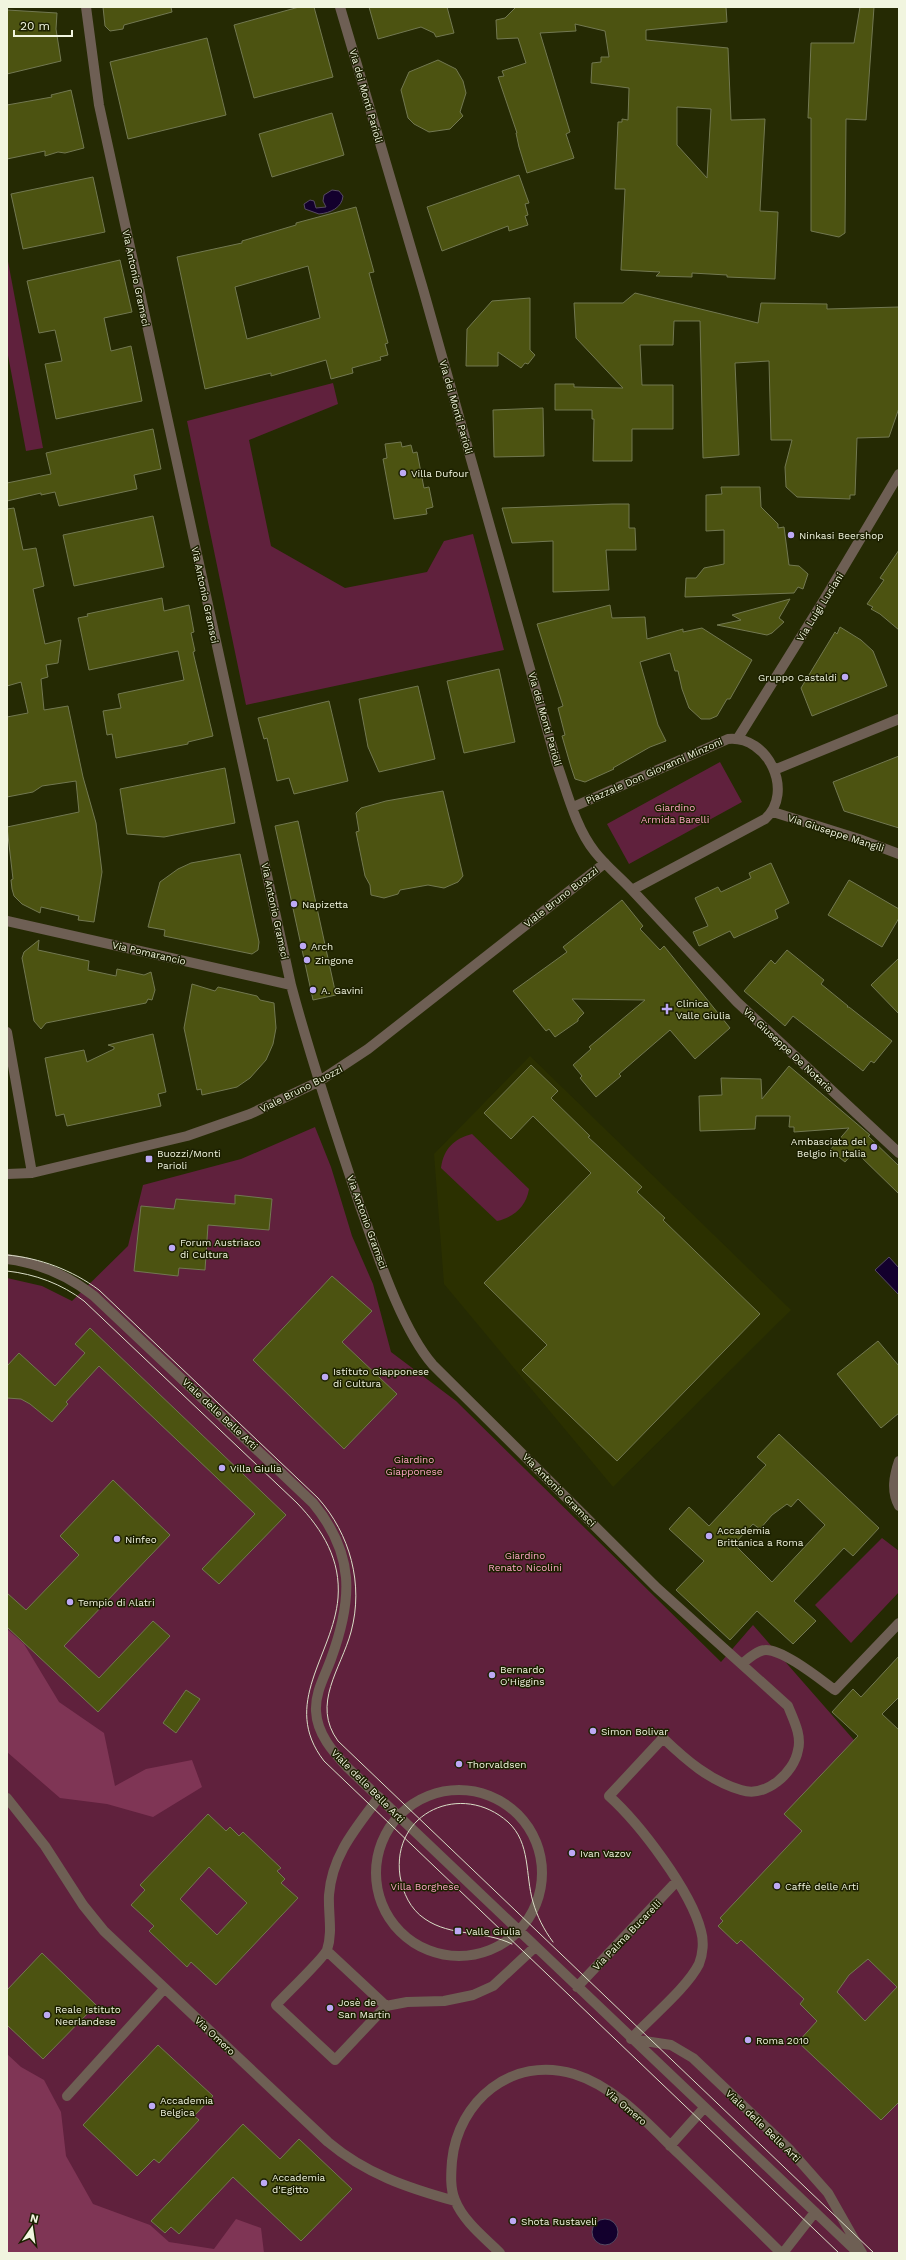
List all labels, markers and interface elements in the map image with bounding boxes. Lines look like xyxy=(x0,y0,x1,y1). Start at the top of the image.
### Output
scale bar xyxy=(14,12,72,38)
text: 20 m xyxy=(20,19,50,33)
street label: Via dei Monti Parioli xyxy=(347,48,385,144)
street label: Via Antonio Gramsci xyxy=(120,229,152,327)
street label: Via dei Monti Parioli xyxy=(437,359,475,455)
marker: Villa Dufour xyxy=(398,468,408,478)
place label: Villa Dufour xyxy=(411,468,469,479)
marker: Ninkasi Beershop xyxy=(786,530,796,540)
place label: Ninkasi Beershop xyxy=(799,530,883,541)
street label: Via Antonio Gramsci xyxy=(189,546,221,644)
street label: Via Luigi Luciani xyxy=(794,571,846,643)
street label: Via dei Monti Parioli xyxy=(526,671,564,767)
place label: Gruppo Castaldi xyxy=(758,672,837,683)
marker: Gruppo Castaldi xyxy=(840,672,850,682)
street label: Piazzale Don Giovanni Minzoni xyxy=(584,736,724,806)
park label: Giardino Armida Barelli xyxy=(641,802,709,825)
street label: Via Giuseppe Mangili xyxy=(786,812,886,854)
street label: Via Antonio Gramsci xyxy=(259,862,291,960)
street label: Viale Bruno Buozzi xyxy=(522,865,600,929)
marker: Napizetta xyxy=(289,899,299,909)
place label: Napizetta xyxy=(302,899,348,910)
street label: Via Pomarancio xyxy=(111,939,187,967)
marker: Arch xyxy=(298,941,308,951)
place label: Arch xyxy=(311,941,333,952)
marker: Zingone xyxy=(302,955,312,965)
place label: Zingone xyxy=(315,955,354,966)
marker: A. Gavini xyxy=(308,985,318,995)
place label: A. Gavini xyxy=(321,985,363,996)
place label: Clinica Valle Giulia xyxy=(676,998,731,1021)
marker: Clinica Valle Giulia xyxy=(661,1003,673,1015)
street label: Via Giuseppe De Notaris xyxy=(741,1006,835,1094)
street label: Viale Bruno Buozzi xyxy=(258,1063,344,1115)
place label: Ambasciata del Belgio in Italia xyxy=(791,1136,866,1159)
marker: Ambasciata del Belgio in Italia xyxy=(869,1142,879,1152)
place label: Buozzi/Monti Parioli xyxy=(157,1148,221,1171)
marker: Buozzi/Monti Parioli xyxy=(144,1154,154,1164)
street label: Via Antonio Gramsci xyxy=(345,1174,389,1270)
place label: Forum Austriaco di Cultura xyxy=(180,1237,260,1260)
marker: Forum Austriaco di Cultura xyxy=(167,1243,177,1253)
place label: Istituto Giapponese di Cultura xyxy=(333,1366,429,1389)
marker: Istituto Giapponese di Cultura xyxy=(320,1372,330,1382)
street label: Viale delle Belle Arti xyxy=(180,1376,260,1452)
street label: Via Antonio Gramsci xyxy=(520,1451,598,1529)
park label: Giardino Giapponese xyxy=(385,1454,443,1477)
marker: Villa Giulia xyxy=(217,1463,227,1473)
place label: Villa Giulia xyxy=(230,1463,282,1474)
place label: Accademia Brittanica a Roma xyxy=(717,1525,804,1548)
marker: Accademia Brittanica a Roma xyxy=(704,1531,714,1541)
marker: Ninfeo xyxy=(112,1534,122,1544)
place label: Ninfeo xyxy=(125,1534,157,1545)
park label: Giardino Renato Nicolini xyxy=(488,1550,562,1573)
marker: Tempio di Alatri xyxy=(65,1597,75,1607)
place label: Tempio di Alatri xyxy=(78,1597,155,1608)
place label: Bernardo O'Higgins xyxy=(500,1664,545,1687)
marker: Bernardo O'Higgins xyxy=(487,1670,497,1680)
marker: Simon Bolivar xyxy=(588,1726,598,1736)
place label: Simon Bolivar xyxy=(601,1726,668,1737)
street label: Viale delle Belle Arti xyxy=(329,1747,407,1825)
marker: Thorvaldsen xyxy=(454,1759,464,1769)
place label: Thorvaldsen xyxy=(467,1759,526,1770)
marker: Ivan Vazov xyxy=(567,1848,577,1858)
place label: Ivan Vazov xyxy=(580,1848,632,1859)
park label: Villa Borghese xyxy=(391,1881,460,1892)
marker: Caffè delle Arti xyxy=(772,1881,782,1891)
place label: Caffè delle Arti xyxy=(785,1881,859,1892)
street label: Via Palma Bucarelli xyxy=(591,1898,663,1972)
marker: Valle Giulia xyxy=(453,1926,463,1936)
place label: Valle Giulia xyxy=(466,1926,521,1937)
place label: Josè de San Martin xyxy=(338,1997,391,2020)
marker: Josè de San Martin xyxy=(325,2003,335,2013)
place label: Reale Istituto Neerlandese xyxy=(55,2004,121,2027)
marker: Reale Istituto Neerlandese xyxy=(42,2010,52,2020)
street label: Via Omero xyxy=(193,2015,237,2057)
marker: Roma 2010 xyxy=(743,2035,753,2045)
place label: Roma 2010 xyxy=(756,2035,809,2046)
street label: Via Omero xyxy=(603,2087,649,2127)
street label: Viale delle Belle Arti xyxy=(724,2088,802,2164)
place label: Accademia Belgica xyxy=(160,2095,214,2118)
marker: Accademia Belgica xyxy=(147,2101,157,2111)
place label: Accademia d'Egitto xyxy=(272,2172,326,2195)
marker: Accademia d'Egitto xyxy=(259,2178,269,2188)
north arrow xyxy=(12,2208,52,2248)
text: N xyxy=(29,2211,40,2226)
marker: Shota Rustaveli xyxy=(508,2216,518,2226)
place label: Shota Rustaveli xyxy=(521,2216,597,2227)

